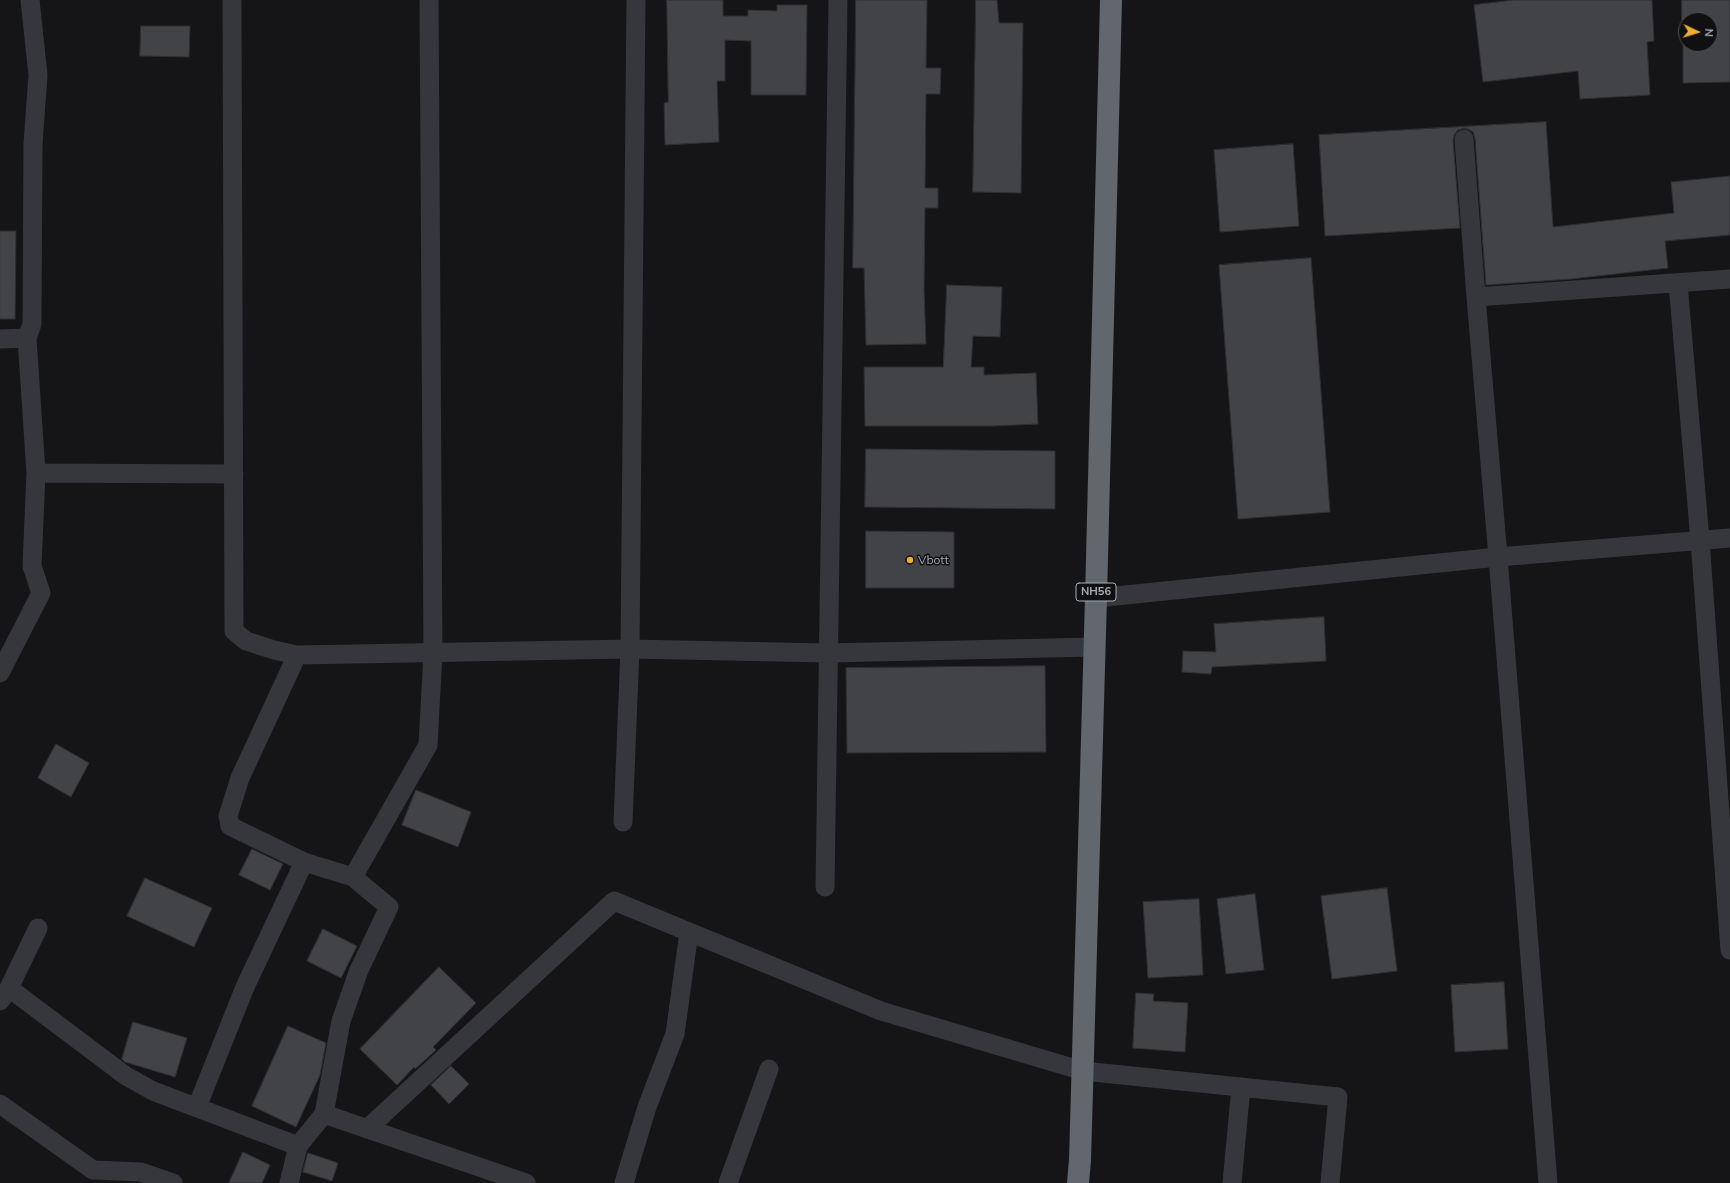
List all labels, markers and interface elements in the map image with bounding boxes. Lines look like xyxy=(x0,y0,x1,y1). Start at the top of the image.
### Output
north arrow xyxy=(1678,12,1718,52)
text: N xyxy=(1702,28,1716,37)
place label: Vbott xyxy=(918,553,949,567)
marker: Vbott xyxy=(905,555,915,565)
road number: NH56 xyxy=(1076,583,1116,601)

